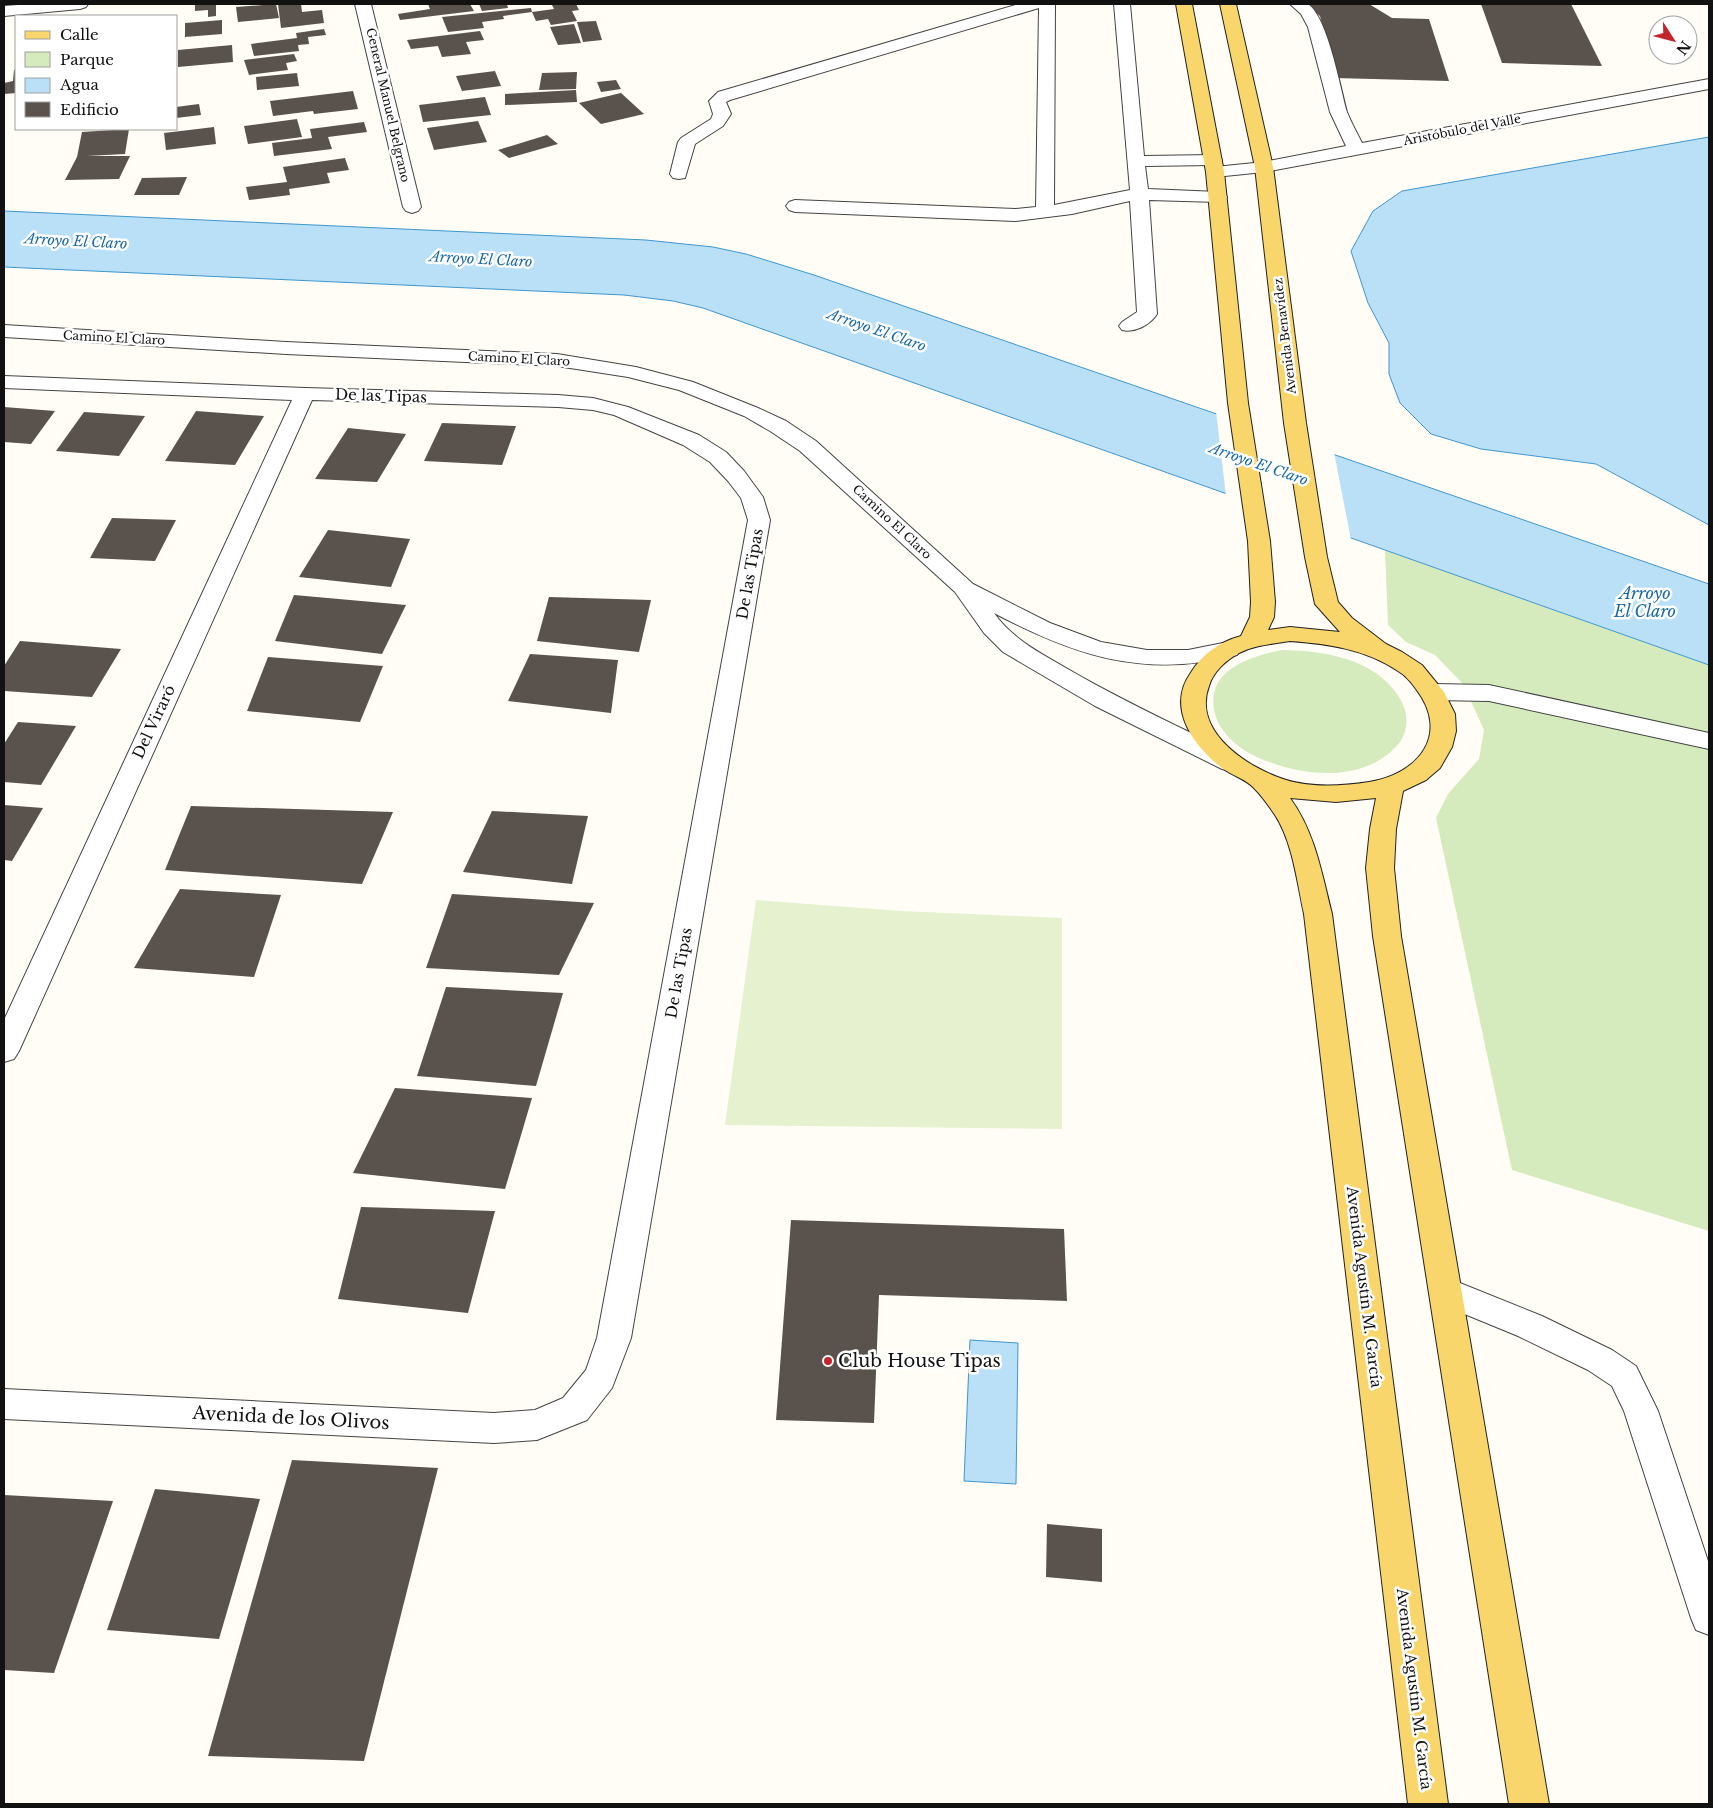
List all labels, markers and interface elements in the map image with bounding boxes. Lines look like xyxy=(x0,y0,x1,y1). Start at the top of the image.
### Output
legend xyxy=(15,15,178,130)
north arrow xyxy=(1648,15,1698,65)
text: Calle xyxy=(60,25,99,44)
street label: General Manuel Belgrano xyxy=(363,26,414,184)
text: N xyxy=(1672,37,1695,58)
text: Parque xyxy=(60,50,114,69)
text: Agua xyxy=(59,75,100,94)
text: Edificio xyxy=(60,100,119,119)
street label: Aristóbulo del Valle xyxy=(1401,111,1522,148)
water label: Arroyo El Claro xyxy=(22,229,128,253)
water label: Arroyo El Claro xyxy=(427,247,533,271)
street label: Avenida Benavídez xyxy=(1270,277,1299,396)
water label: Arroyo El Claro xyxy=(824,304,929,355)
street label: Camino El Claro xyxy=(62,327,166,348)
street label: Camino El Claro xyxy=(467,348,571,369)
street label: De las Tipas xyxy=(335,384,428,407)
water label: Arroyo El Claro xyxy=(1206,438,1311,489)
street label: Camino El Claro xyxy=(850,481,935,562)
street label: De las Tipas xyxy=(732,527,767,621)
water label: Arroyo El Claro xyxy=(1613,583,1676,621)
street label: Del Viraró xyxy=(128,682,179,762)
street label: De las Tipas xyxy=(661,926,696,1020)
street label: Avenida Agustín M. García xyxy=(1343,1184,1386,1389)
place label: Club House Tipas xyxy=(838,1350,1001,1372)
marker: Club House Tipas xyxy=(822,1355,834,1367)
street label: Avenida de los Olivos xyxy=(191,1402,390,1434)
street label: Avenida Agustín M. García xyxy=(1393,1586,1436,1791)

